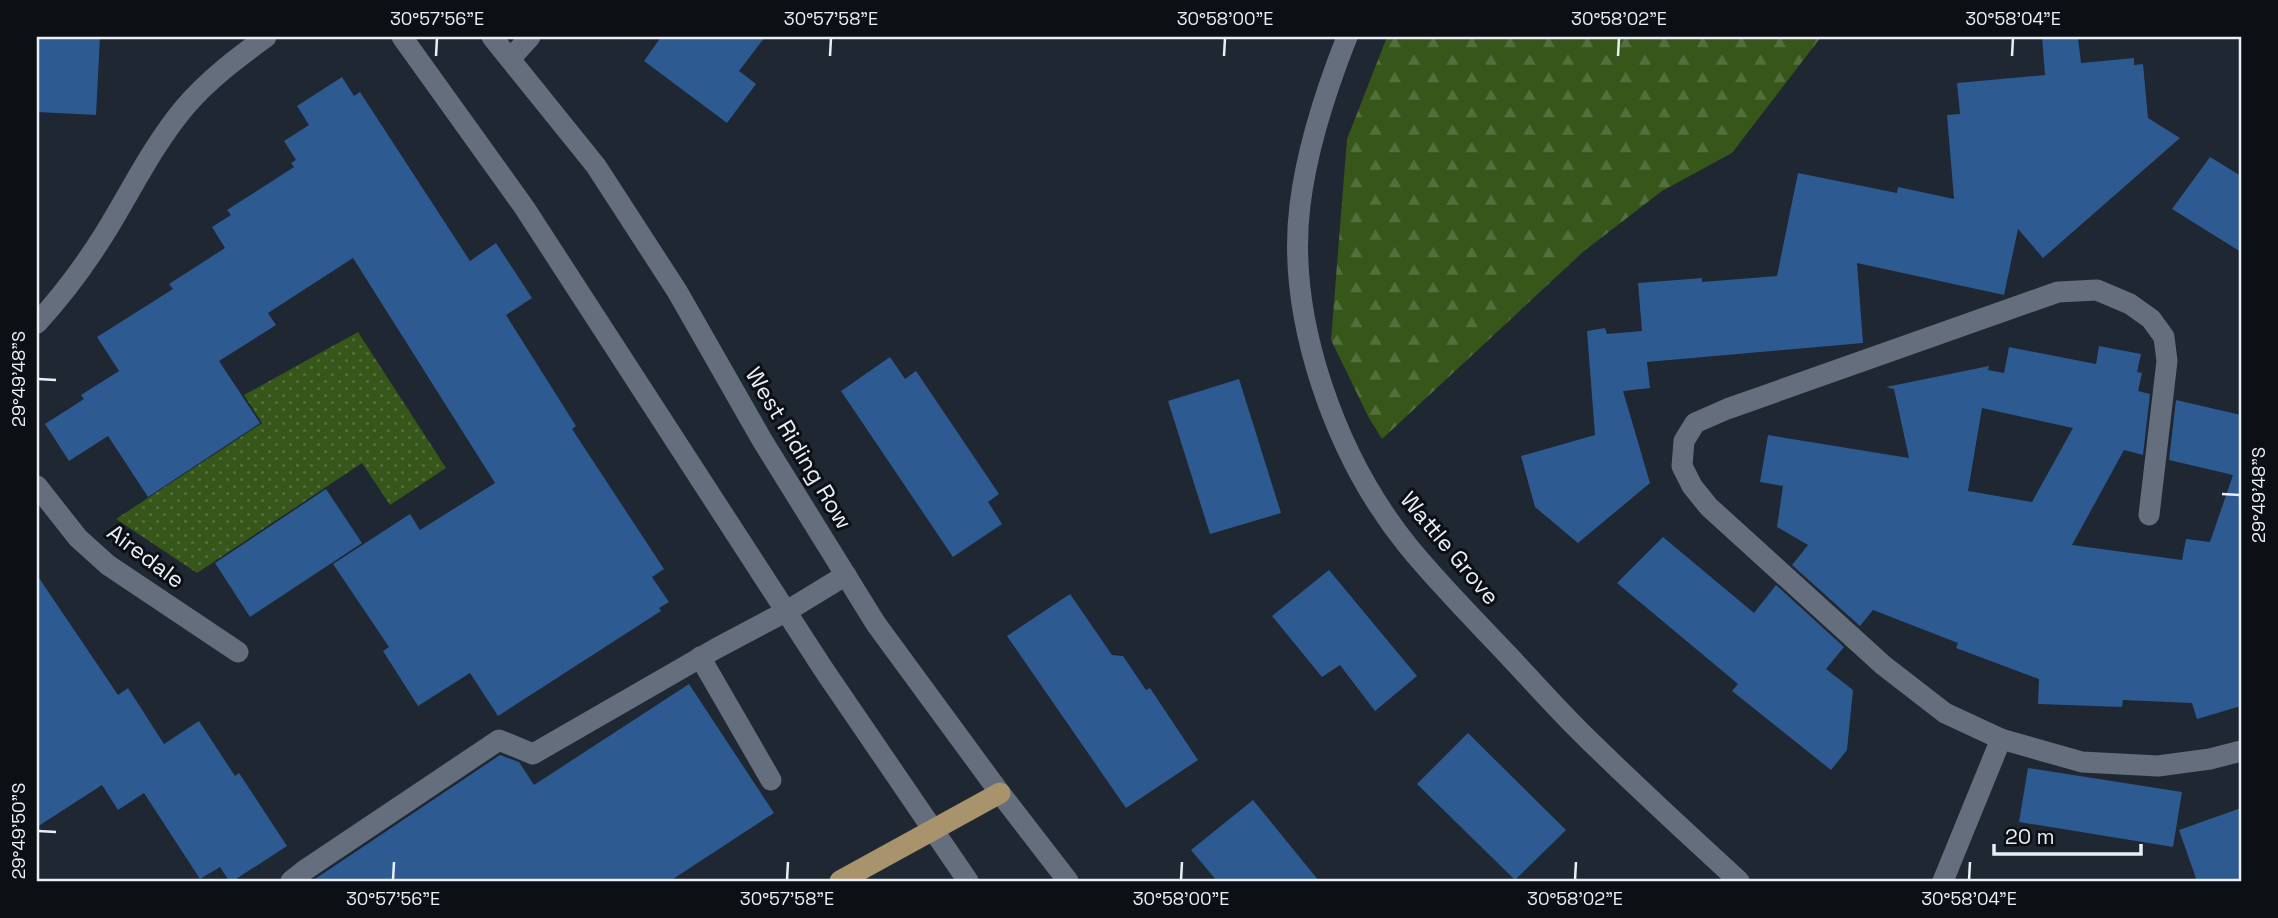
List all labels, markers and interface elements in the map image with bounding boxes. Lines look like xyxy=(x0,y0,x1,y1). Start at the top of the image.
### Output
text: 30°57'56"E xyxy=(390,7,484,30)
text: 30°57'58"E xyxy=(784,7,878,30)
text: 30°58'00"E xyxy=(1177,7,1273,30)
text: 30°58'02"E xyxy=(1571,7,1667,30)
text: 30°58'04"E xyxy=(1965,7,2061,30)
text: 29°49'48"S xyxy=(7,331,30,427)
street label: West Riding Row xyxy=(739,361,859,535)
text: 29°49'48"S xyxy=(2247,447,2270,543)
street label: Wattle Grove xyxy=(1394,485,1506,611)
street label: Airedale xyxy=(101,517,191,595)
text: 29°49'50"S xyxy=(7,783,30,879)
scale bar xyxy=(1994,813,2142,857)
text: 20 m xyxy=(2005,823,2055,850)
text: 30°57'56"E xyxy=(346,887,440,910)
text: 30°57'58"E xyxy=(740,887,834,910)
text: 30°58'00"E xyxy=(1133,887,1229,910)
text: 30°58'02"E xyxy=(1527,887,1623,910)
text: 30°58'04"E xyxy=(1921,887,2017,910)

